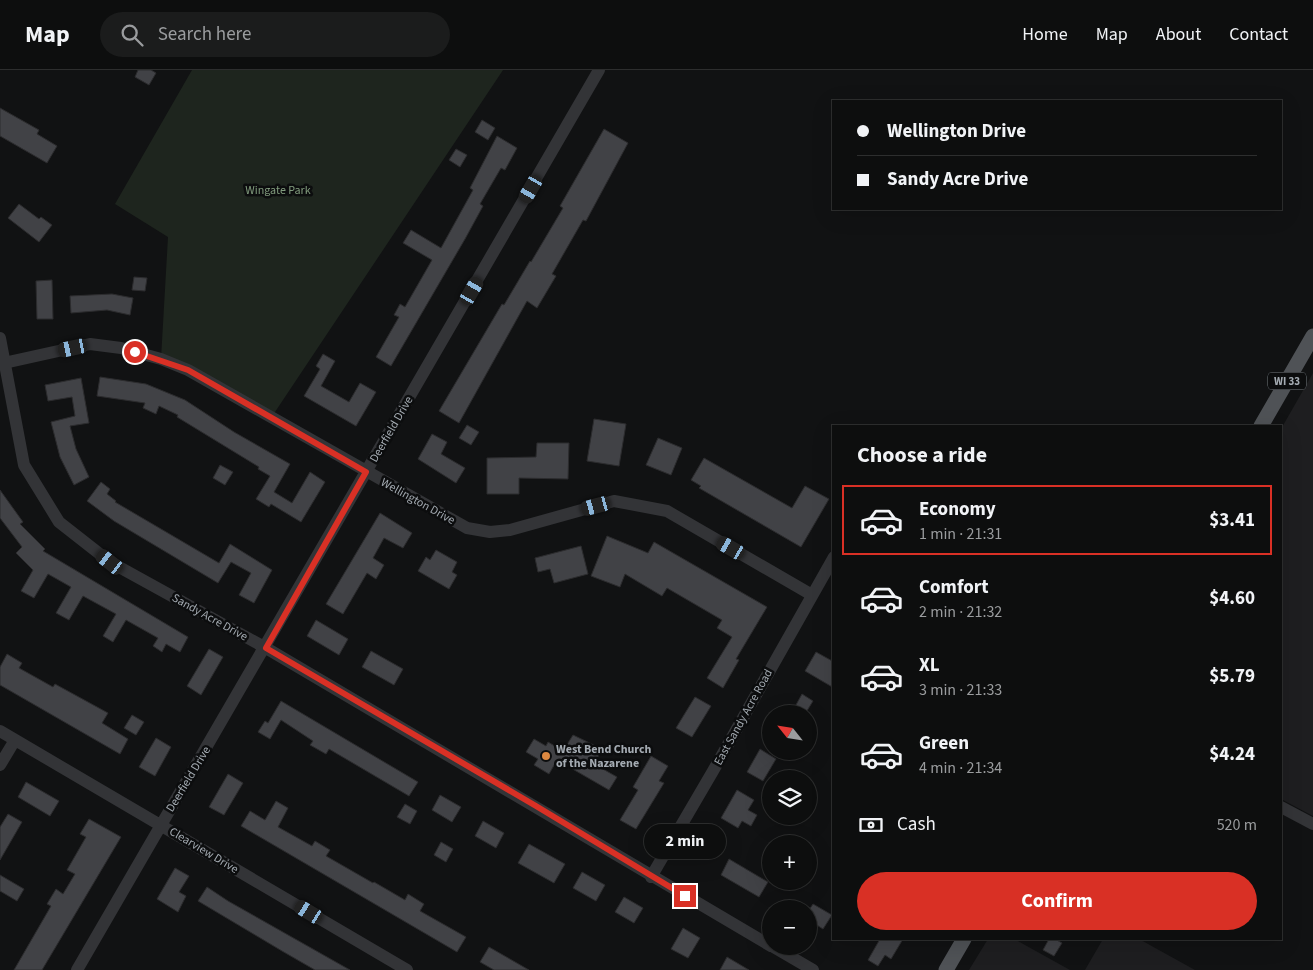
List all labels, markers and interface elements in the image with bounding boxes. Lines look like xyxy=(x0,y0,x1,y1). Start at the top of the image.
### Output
search box xyxy=(100,12,450,57)
text: Map xyxy=(25,17,70,52)
icon: search xyxy=(118,21,146,49)
text: Search here xyxy=(158,21,251,48)
text: Home xyxy=(1022,22,1068,47)
text: Map xyxy=(1096,22,1128,47)
text: About xyxy=(1156,22,1201,47)
text: Contact xyxy=(1229,22,1288,47)
text: Wellington Drive xyxy=(887,118,1026,145)
text: Sandy Acre Drive xyxy=(887,166,1028,193)
car xyxy=(517,172,544,206)
park label: Wingate Park xyxy=(245,182,311,199)
car xyxy=(458,274,485,308)
car xyxy=(56,338,89,358)
route start xyxy=(124,341,146,363)
road number: WI 33 xyxy=(1268,372,1306,390)
street label: Deerfield Drive xyxy=(366,393,417,466)
text: Choose a ride xyxy=(857,439,987,471)
street label: Wellington Drive xyxy=(378,474,458,529)
car xyxy=(579,495,612,517)
text: Economy xyxy=(919,496,996,523)
icon: car xyxy=(859,498,904,543)
text: $3.41 xyxy=(1209,507,1255,534)
text: 1 min · 21:31 xyxy=(919,523,1002,545)
car xyxy=(714,534,747,562)
car xyxy=(93,547,126,577)
text: Comfort xyxy=(919,574,989,601)
icon: car xyxy=(859,576,904,621)
text: $4.60 xyxy=(1209,585,1255,612)
street label: Sandy Acre Drive xyxy=(169,590,251,645)
text: 2 min · 21:32 xyxy=(919,601,1002,623)
text: XL xyxy=(919,652,940,679)
icon: car xyxy=(859,654,904,699)
text: $5.79 xyxy=(1209,663,1255,690)
street label: East Sandy Acre Road xyxy=(710,666,777,768)
text: 3 min · 21:33 xyxy=(919,679,1002,701)
north arrow xyxy=(762,705,818,760)
map controls xyxy=(762,705,817,955)
text: Green xyxy=(919,730,969,757)
icon: car xyxy=(859,732,904,777)
place label: West Bend Church of the Nazarene xyxy=(556,741,652,772)
text: $4.24 xyxy=(1209,741,1255,768)
street label: Deerfield Drive xyxy=(162,743,215,815)
marker: West Bend Church of the Nazarene xyxy=(540,750,552,762)
text: 4 min · 21:34 xyxy=(919,757,1002,779)
button: layers xyxy=(762,770,817,825)
icon: cash xyxy=(857,811,885,839)
text: Cash xyxy=(897,811,936,838)
text: 520 m xyxy=(1217,814,1257,836)
street label: Clearview Drive xyxy=(166,823,242,878)
callout: 2 min xyxy=(644,824,726,858)
text: 2 min xyxy=(666,830,704,852)
button: + xyxy=(762,835,817,890)
button: Confirm xyxy=(857,872,1257,930)
route end xyxy=(674,885,696,907)
car xyxy=(292,898,325,926)
button: − xyxy=(762,900,817,955)

